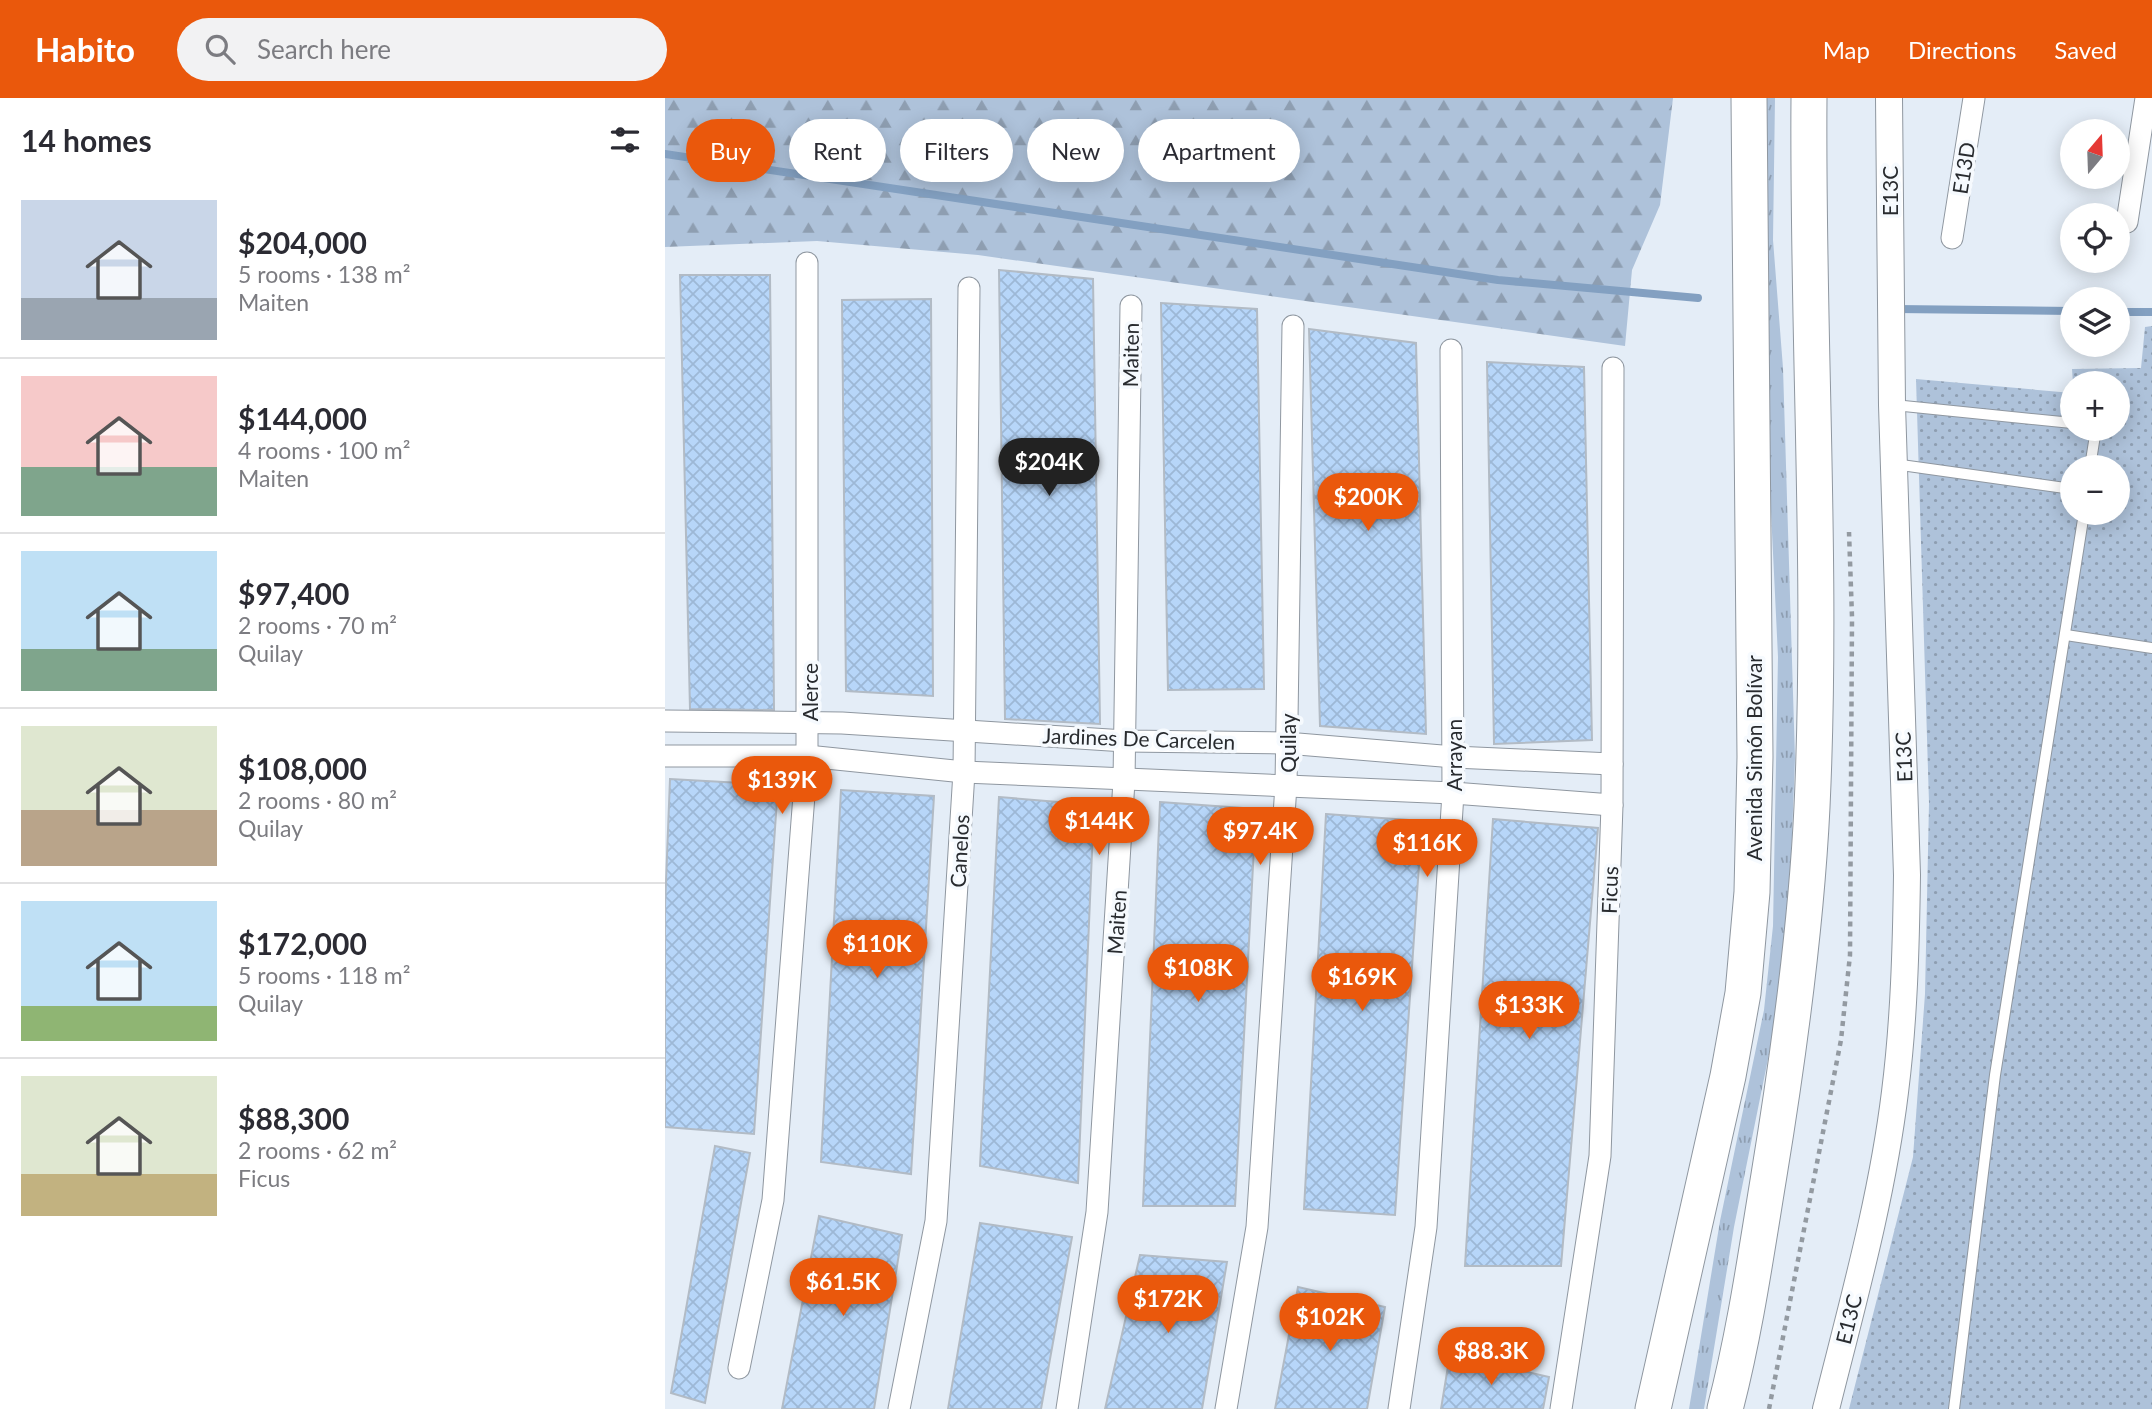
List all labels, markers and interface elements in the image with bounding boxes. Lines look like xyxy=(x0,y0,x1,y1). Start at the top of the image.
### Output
search box xyxy=(177,18,667,81)
text: Habito xyxy=(35,29,135,69)
icon: search xyxy=(201,30,239,68)
text: Search here xyxy=(257,33,391,65)
text: Map xyxy=(1823,35,1870,64)
text: Directions xyxy=(1908,35,2016,64)
text: Saved xyxy=(2054,35,2117,64)
chip: Buy xyxy=(686,119,775,182)
chip: Rent xyxy=(789,119,886,182)
chip: Filters xyxy=(900,119,1013,182)
chip: New xyxy=(1027,119,1124,182)
chip: Apartment xyxy=(1138,119,1300,182)
north arrow xyxy=(2060,119,2130,189)
map controls xyxy=(2060,119,2130,525)
icon: filters xyxy=(606,121,644,159)
text: 14 homes xyxy=(21,122,152,158)
street label: E13D xyxy=(1947,140,1979,196)
street label: E13C xyxy=(1877,166,1902,216)
button: locate xyxy=(2060,203,2130,273)
text: $204,000 xyxy=(238,224,367,260)
icon: home xyxy=(77,228,161,312)
text: 5 rooms · 138 m² xyxy=(238,260,410,288)
button: layers xyxy=(2060,287,2130,357)
text: Maiten xyxy=(238,288,309,316)
street label: Maiten xyxy=(1117,322,1143,388)
button: + xyxy=(2060,371,2130,441)
text: $144,000 xyxy=(238,400,367,436)
icon: home xyxy=(77,404,161,488)
text: 4 rooms · 100 m² xyxy=(238,436,410,464)
pin: $204K xyxy=(1000,438,1098,498)
text: $204K xyxy=(1014,447,1084,475)
button: − xyxy=(2060,455,2130,525)
text: Maiten xyxy=(238,464,309,492)
pin: $200K xyxy=(1319,474,1417,533)
text: $200K xyxy=(1333,482,1403,510)
text: $97,400 xyxy=(238,575,349,611)
icon: home xyxy=(77,579,161,663)
text: 2 rooms · 70 m² xyxy=(238,611,397,639)
text: Quilay xyxy=(238,639,303,667)
street label: Avenida Simón Bolívar xyxy=(1741,655,1766,861)
street label: Alerce xyxy=(797,663,822,721)
street label: Quilay xyxy=(1275,713,1300,773)
street label: Arrayan xyxy=(1441,719,1466,791)
street label: Jardines De Carcelen xyxy=(1042,722,1236,754)
street label: E13C xyxy=(1890,731,1916,783)
text: $108,000 xyxy=(238,750,367,786)
icon: home xyxy=(77,754,161,838)
pin: $139K xyxy=(733,756,831,816)
text: $139K xyxy=(747,765,817,793)
text: 2 rooms · 80 m² xyxy=(238,786,397,814)
pin: $144K xyxy=(1050,798,1148,857)
text: $144K xyxy=(1064,806,1134,834)
pin: $97.4K xyxy=(1203,808,1317,867)
text: Quilay xyxy=(238,814,303,842)
street label: Canelos xyxy=(945,814,973,888)
text: $97.4K xyxy=(1223,816,1297,844)
pin: $116K xyxy=(1378,820,1476,879)
text: $116K xyxy=(1392,828,1462,856)
street label: Ficus xyxy=(1596,866,1622,914)
street label: Maiten xyxy=(1101,889,1131,955)
pin: $110K xyxy=(828,920,926,980)
text: $172,000 xyxy=(238,925,367,961)
icon: home xyxy=(77,929,161,1013)
text: $110K xyxy=(842,929,912,957)
pin: $108K xyxy=(1149,944,1247,1004)
text: $108K xyxy=(1163,953,1233,981)
pin: $169K xyxy=(1313,954,1411,1013)
text: 5 rooms · 118 m² xyxy=(238,961,410,989)
text: $169K xyxy=(1327,962,1397,990)
pin: $133K xyxy=(1480,982,1578,1041)
text: Quilay xyxy=(238,989,303,1017)
text: $133K xyxy=(1494,990,1564,1018)
text: $88,300 xyxy=(238,1100,349,1136)
icon: home xyxy=(77,1104,161,1188)
text: 2 rooms · 62 m² xyxy=(238,1136,397,1164)
text: Ficus xyxy=(238,1164,290,1192)
pin: $61.5K xyxy=(786,1258,900,1318)
text: $61.5K xyxy=(806,1267,880,1295)
pin: $172K xyxy=(1119,1276,1217,1335)
text: $172K xyxy=(1133,1284,1203,1312)
street label: E13C xyxy=(1830,1291,1866,1347)
pin: $102K xyxy=(1281,1294,1379,1353)
text: $102K xyxy=(1295,1302,1365,1330)
pin: $88.3K xyxy=(1434,1328,1548,1387)
text: $88.3K xyxy=(1454,1336,1528,1364)

